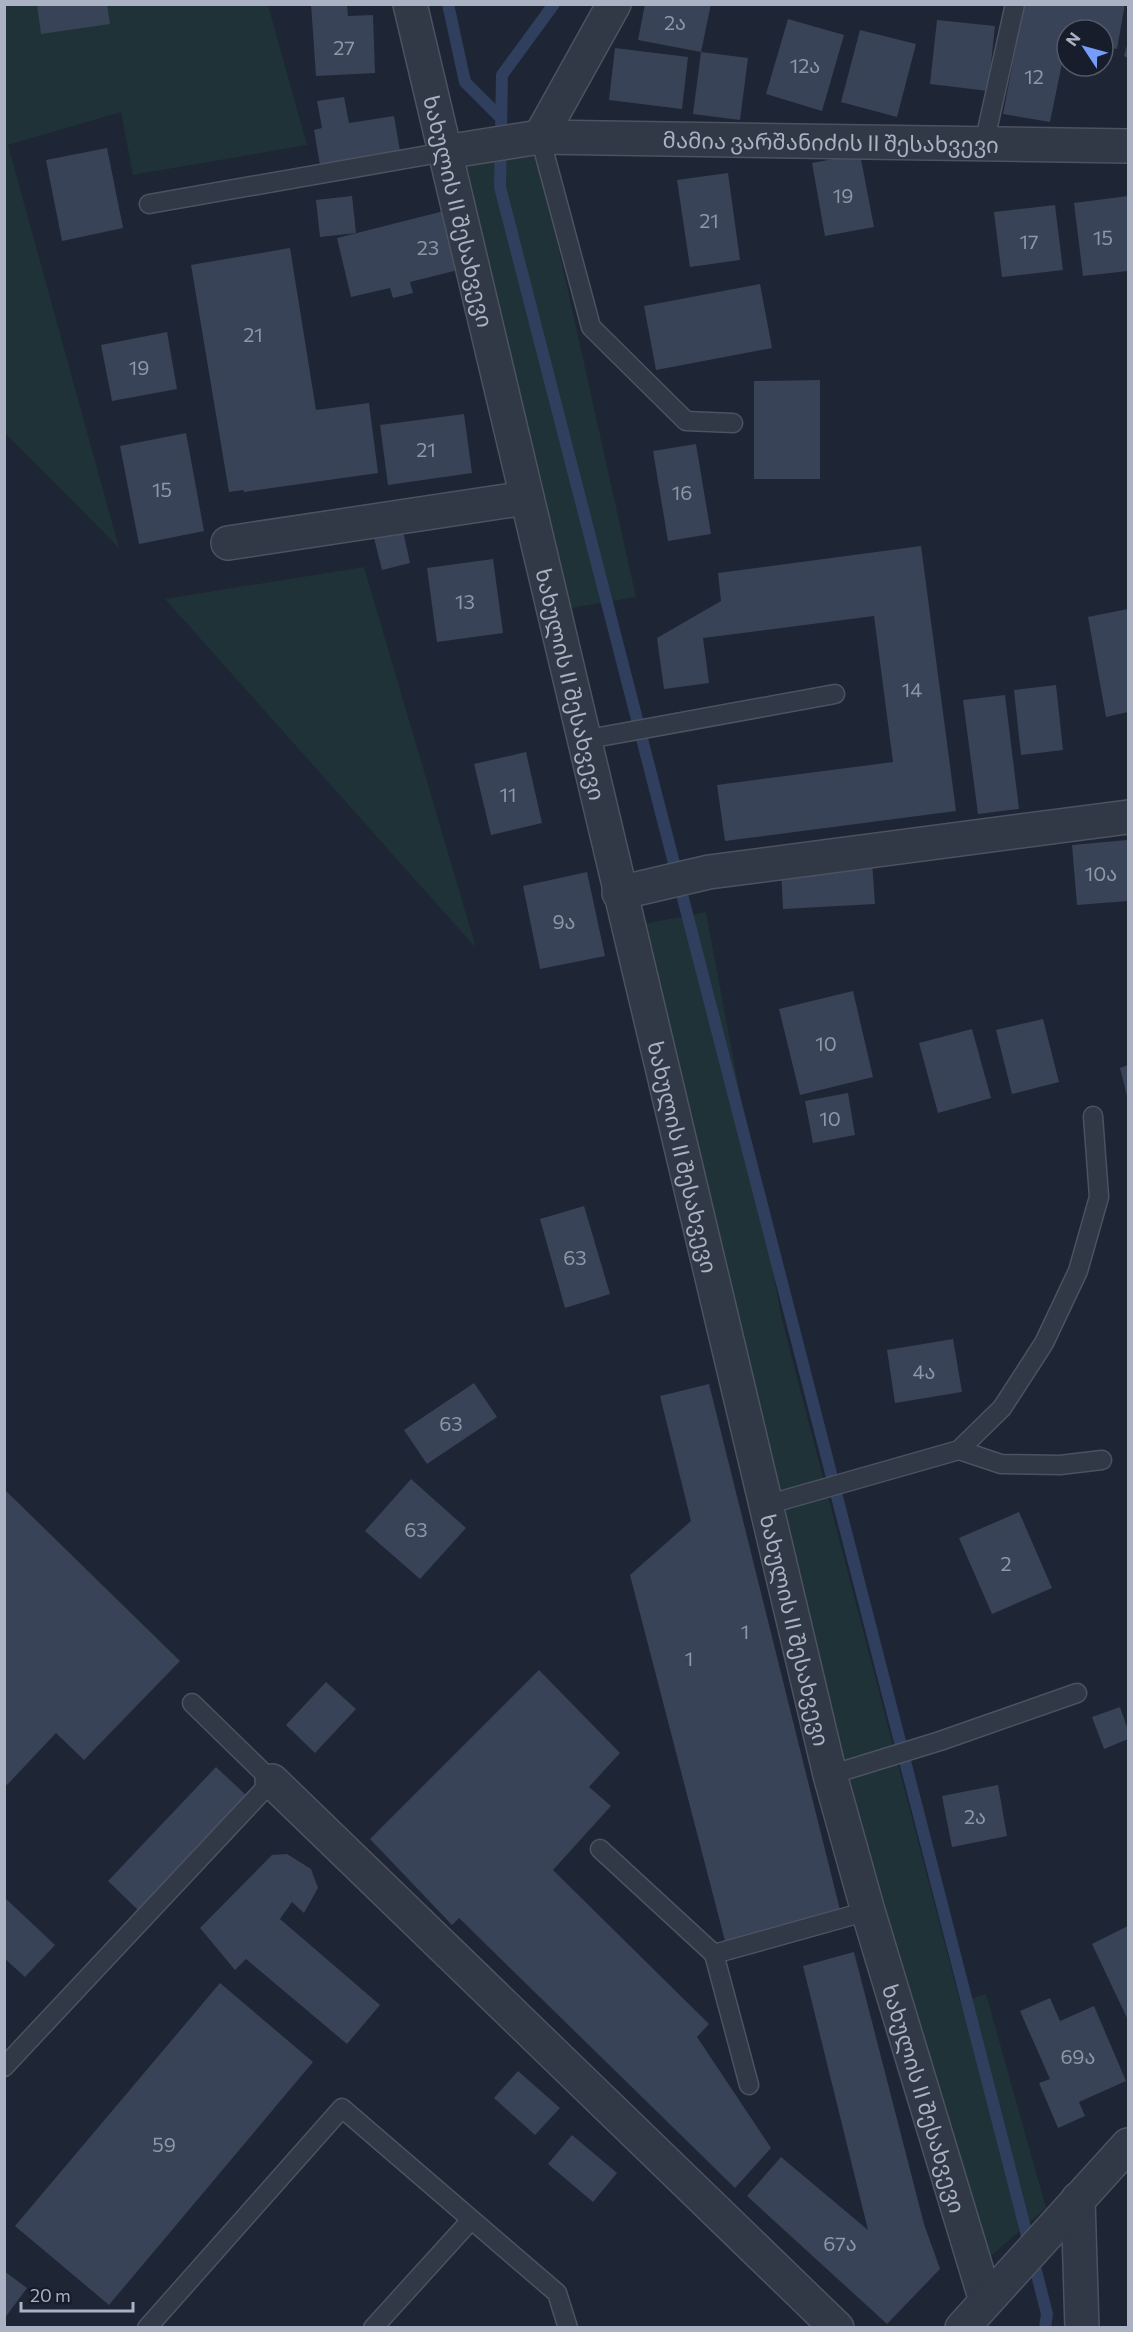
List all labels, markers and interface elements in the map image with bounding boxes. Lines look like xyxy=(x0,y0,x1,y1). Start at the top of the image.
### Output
house number: 2ა xyxy=(664,10,686,34)
north arrow xyxy=(1055,18,1115,78)
text: N xyxy=(1061,28,1084,49)
house number: 27 xyxy=(333,35,355,59)
house number: 12ა xyxy=(790,53,820,77)
house number: 12 xyxy=(1024,64,1044,88)
street label: ხახულის II შესახვევი xyxy=(419,93,500,330)
street label: მამია ვარშანიძის II შესახვევი xyxy=(663,125,999,158)
house number: 19 xyxy=(833,183,853,207)
house number: 21 xyxy=(699,208,719,232)
house number: 15 xyxy=(1093,225,1113,249)
house number: 17 xyxy=(1019,229,1039,253)
house number: 23 xyxy=(417,235,439,259)
house number: 21 xyxy=(243,322,263,346)
house number: 19 xyxy=(129,355,149,379)
house number: 21 xyxy=(416,437,436,461)
house number: 15 xyxy=(152,477,172,501)
house number: 16 xyxy=(672,480,692,504)
street label: ხახულის II შესახვევი xyxy=(531,565,612,803)
house number: 13 xyxy=(455,589,475,613)
house number: 14 xyxy=(902,677,922,701)
house number: 11 xyxy=(499,782,517,806)
house number: 10ა xyxy=(1085,861,1117,885)
house number: 9ა xyxy=(552,909,576,933)
house number: 10 xyxy=(815,1031,837,1055)
street label: ხახულის II შესახვევი xyxy=(643,1038,724,1276)
house number: 10 xyxy=(819,1106,841,1130)
house number: 63 xyxy=(563,1245,587,1269)
house number: 4ა xyxy=(913,1359,935,1383)
house number: 63 xyxy=(439,1411,463,1435)
street label: ხახულის II შესახვევი xyxy=(755,1511,836,1749)
house number: 63 xyxy=(404,1517,428,1541)
house number: 2 xyxy=(1000,1551,1012,1575)
house number: 1 xyxy=(741,1619,749,1643)
house number: 1 xyxy=(685,1646,693,1670)
house number: 2ა xyxy=(964,1804,986,1828)
street label: ხახულის II შესახვევი xyxy=(877,1981,972,2216)
house number: 69ა xyxy=(1060,2044,1096,2068)
house number: 59 xyxy=(152,2132,176,2156)
house number: 67ა xyxy=(823,2231,857,2255)
scale bar xyxy=(21,2275,134,2313)
text: 20 m xyxy=(30,2284,71,2306)

